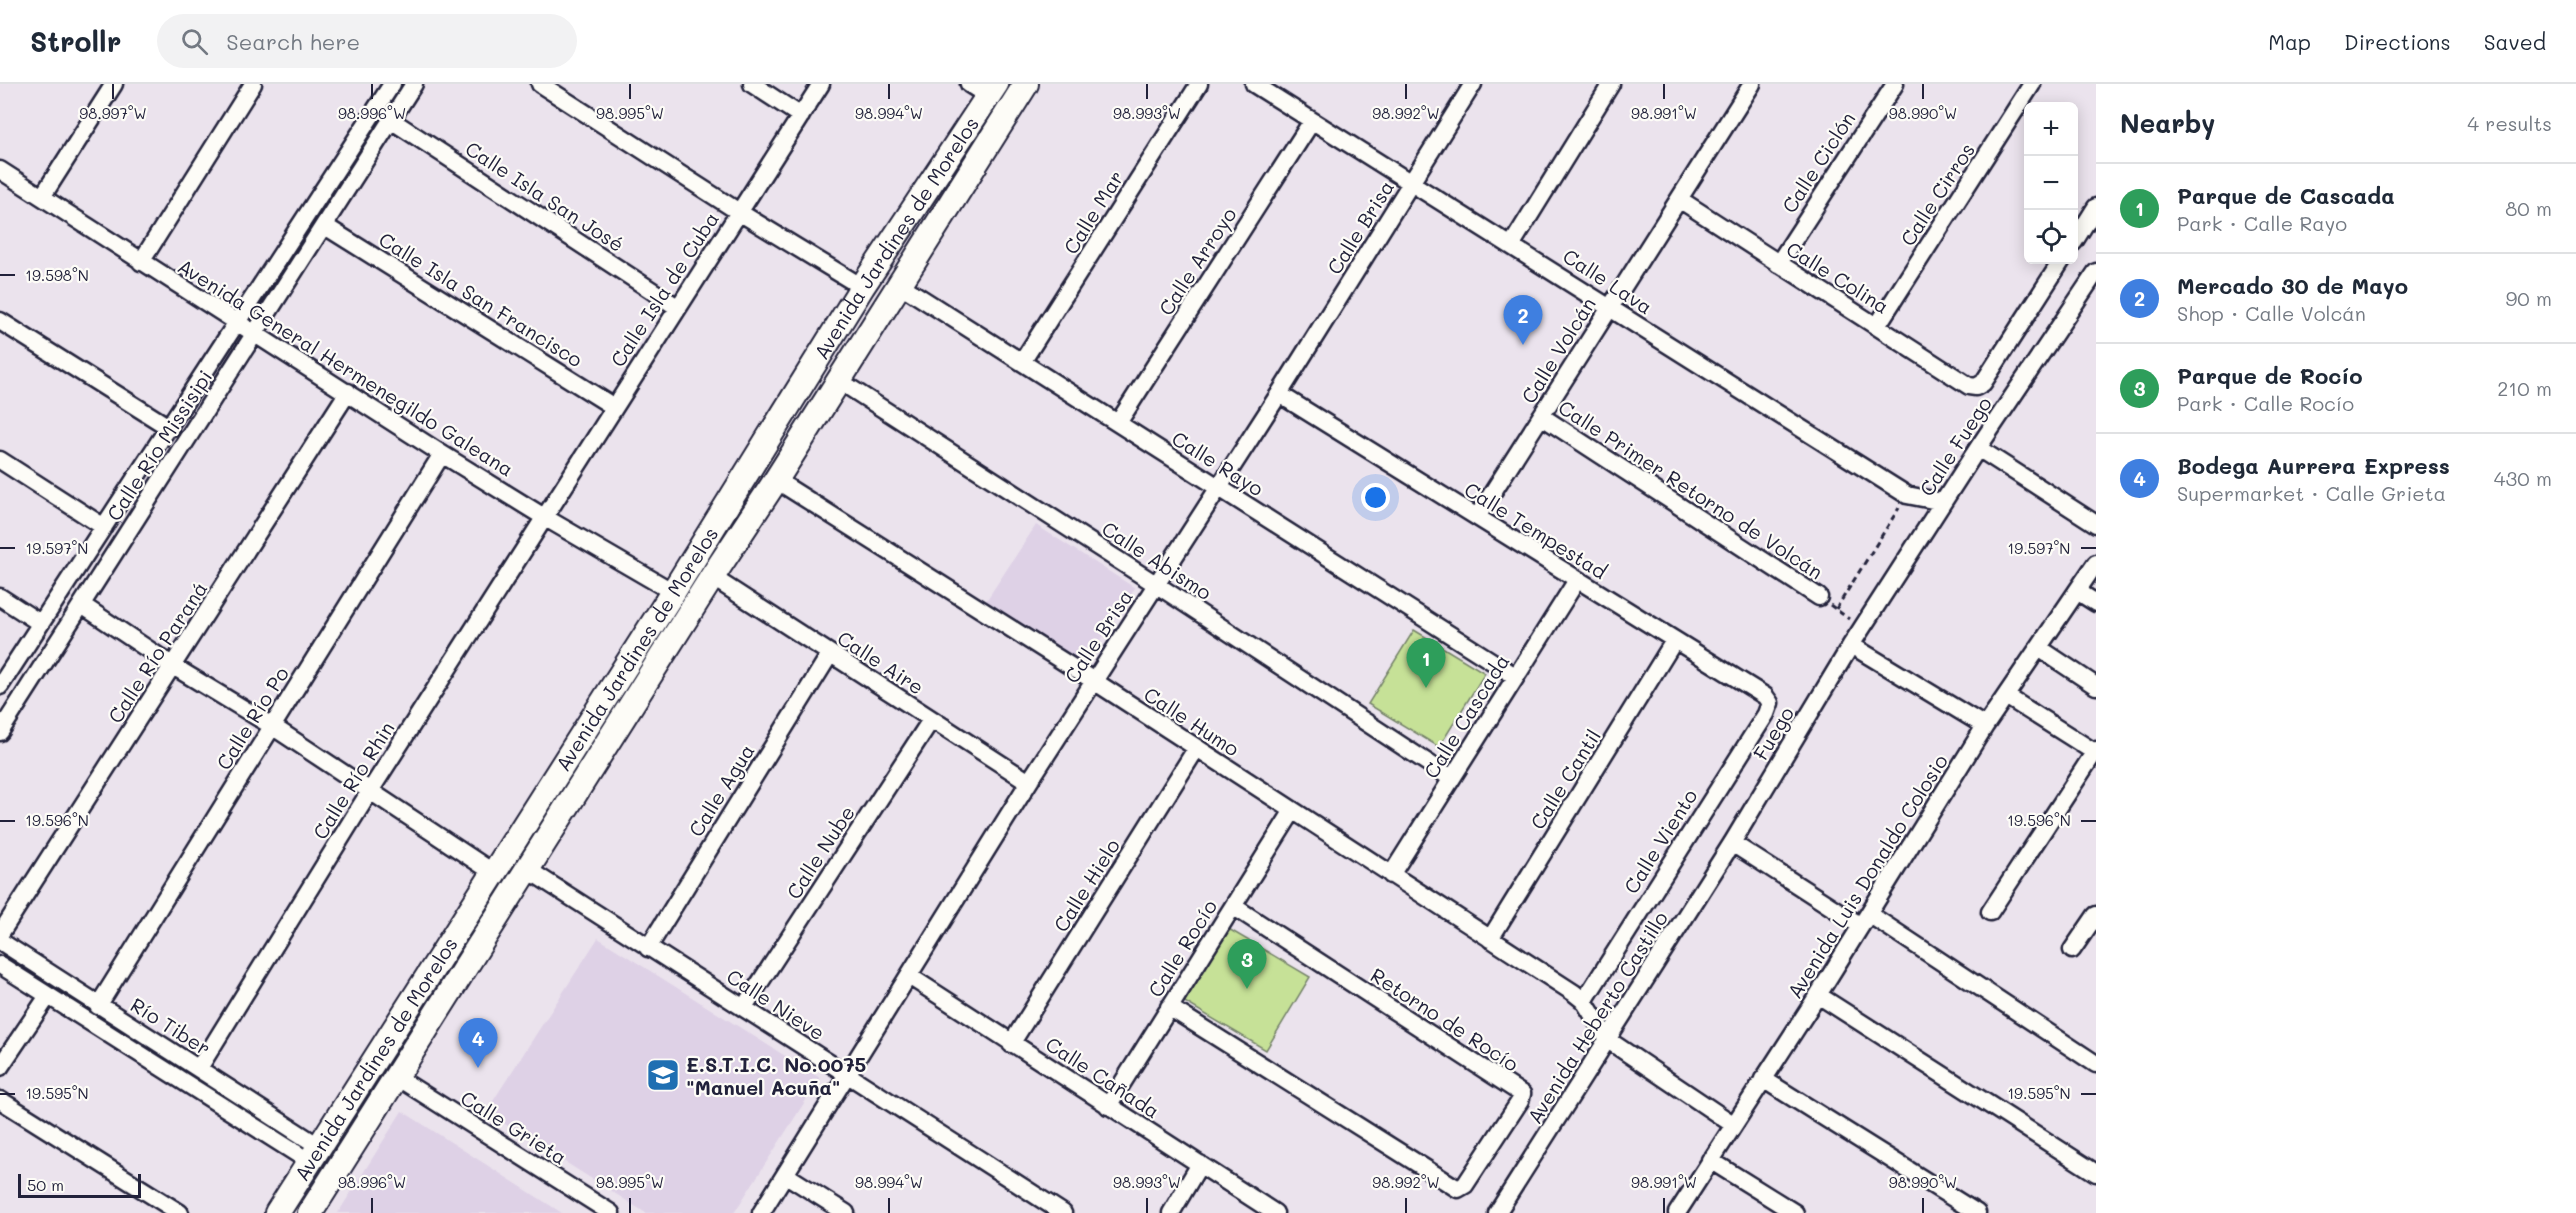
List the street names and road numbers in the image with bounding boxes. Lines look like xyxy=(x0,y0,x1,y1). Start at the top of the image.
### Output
street label: Calle Ciclón xyxy=(1776,106,1860,218)
street label: Avenida Jardines de Morelos xyxy=(808,112,984,364)
street label: Calle Isla San José xyxy=(461,135,629,257)
street label: Calle Cirros xyxy=(1894,138,1980,250)
street label: Calle Mar xyxy=(1057,165,1129,259)
street label: Calle Brisa xyxy=(1321,175,1399,279)
street label: Calle Arroyo xyxy=(1152,202,1242,320)
street label: Calle Isla de Cuba xyxy=(604,207,724,371)
street label: Calle Isla San Francisco xyxy=(374,226,588,372)
street label: Calle Colina xyxy=(1782,235,1894,319)
street label: Calle Lava xyxy=(1558,242,1658,320)
street label: Avenida General Hermenegildo Galeana xyxy=(173,252,519,482)
street label: Calle Volcán xyxy=(1515,292,1601,408)
street label: Calle Río Missisipi xyxy=(100,365,218,525)
street label: Calle Fuego xyxy=(1913,391,1997,501)
street label: Calle Primer Retorno de Volcán xyxy=(1554,394,1828,584)
street label: Calle Rayo xyxy=(1167,425,1269,501)
street label: Calle Tempestad xyxy=(1460,476,1612,584)
street label: Calle Abismo xyxy=(1097,515,1217,605)
street label: Avenida Jardines de Morelos xyxy=(549,522,723,776)
street label: Calle Río Paraná xyxy=(102,576,212,728)
street label: Calle Brisa xyxy=(1058,584,1138,688)
street label: Calle Aire xyxy=(833,624,929,700)
street label: Calle Cascada xyxy=(1418,649,1514,783)
street label: Calle Río Po xyxy=(210,661,294,774)
street label: Calle Humo xyxy=(1139,681,1245,762)
street label: Fuego xyxy=(1747,701,1799,765)
street label: Calle Río Rhin xyxy=(306,716,400,844)
street label: Calle Cantil xyxy=(1524,724,1606,834)
street label: Calle Agua xyxy=(682,739,760,841)
street label: Avenida Luis Donaldo Colosio xyxy=(1781,749,1953,1003)
street label: Calle Viento xyxy=(1618,784,1703,898)
street label: Calle Nube xyxy=(780,800,860,904)
street label: Calle Hielo xyxy=(1047,833,1125,936)
street label: Calle Rocío xyxy=(1142,894,1222,1002)
street label: Avenida Heberto Castillo xyxy=(1521,906,1673,1128)
street label: Avenida Jardines de Morelos xyxy=(288,932,463,1185)
street label: Retorno de Rocío xyxy=(1366,961,1524,1077)
street label: Calle Nieve xyxy=(722,963,830,1045)
street label: Río Tiber xyxy=(126,991,216,1061)
street label: Calle Cañada xyxy=(1041,1030,1165,1124)
street label: Calle Grieta xyxy=(456,1084,572,1170)

